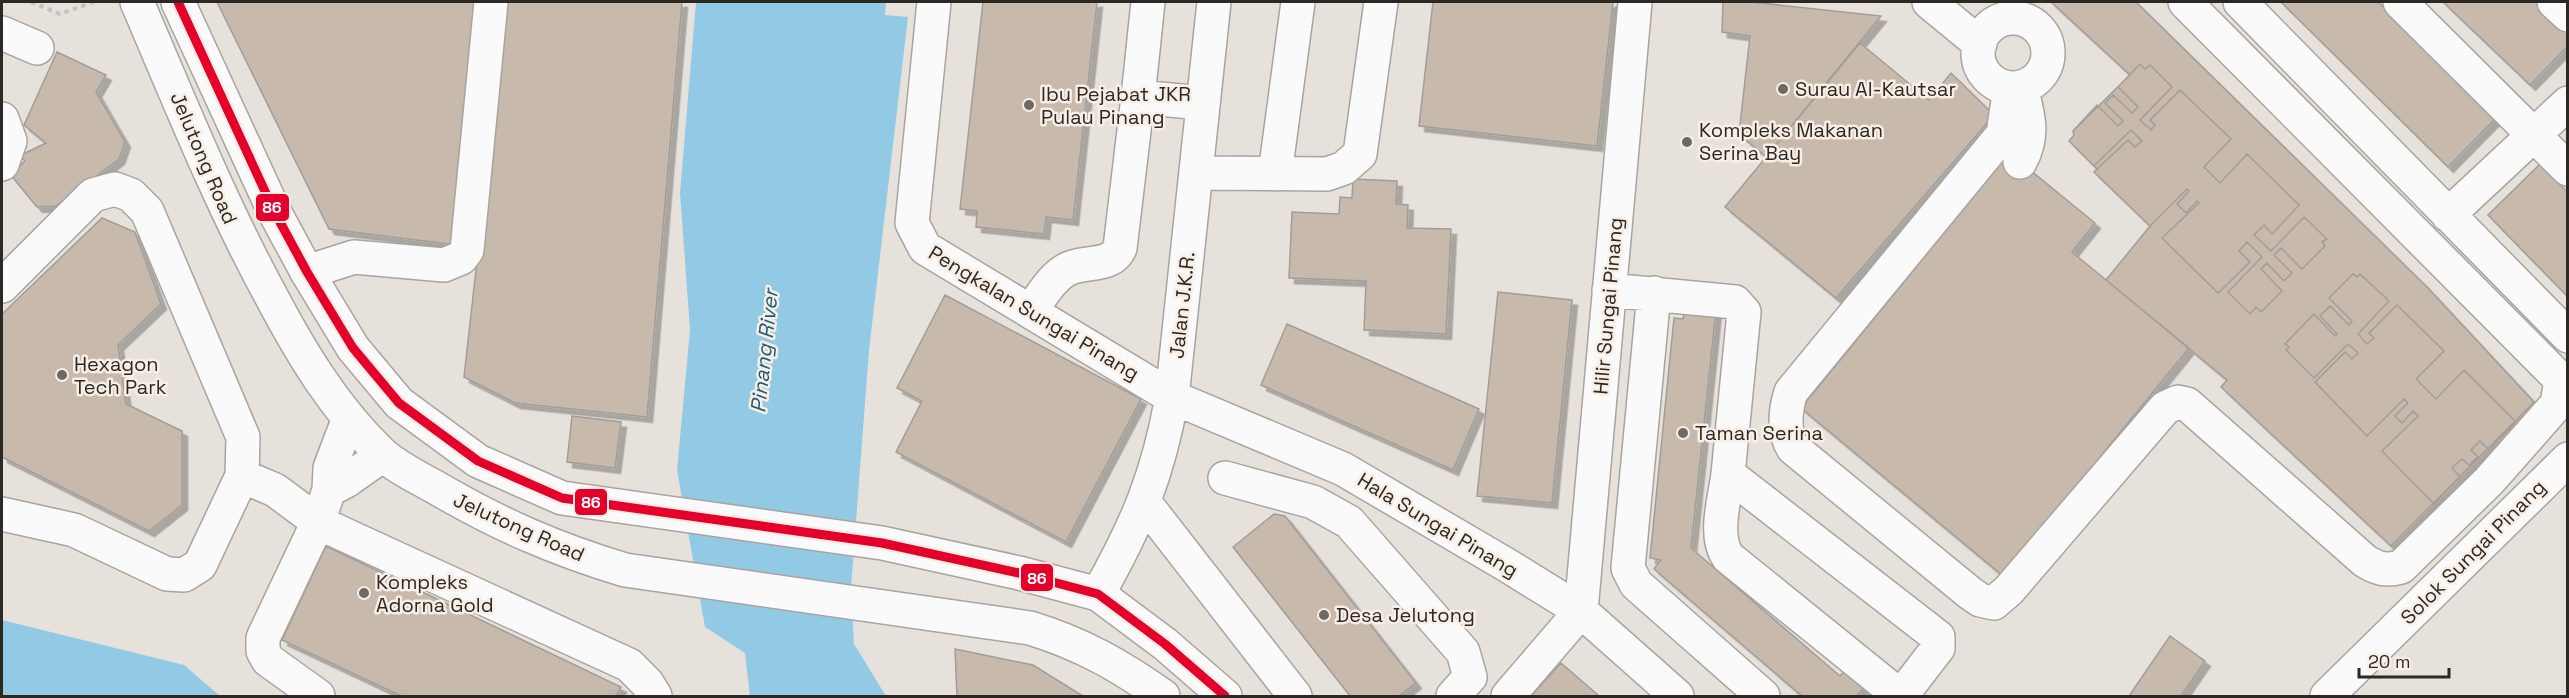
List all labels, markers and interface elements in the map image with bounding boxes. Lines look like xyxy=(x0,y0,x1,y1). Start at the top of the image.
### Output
place label: Surau Al-Kautsar xyxy=(1795,76,1956,102)
place label: Ibu Pejabat JKR Pulau Pinang xyxy=(1041,81,1191,130)
marker: Surau Al-Kautsar xyxy=(1776,82,1790,96)
street label: Jelutong Road xyxy=(165,88,243,228)
marker: Ibu Pejabat JKR Pulau Pinang xyxy=(1022,98,1036,112)
place label: Kompleks Makanan Serina Bay xyxy=(1699,117,1883,166)
marker: Kompleks Makanan Serina Bay xyxy=(1680,135,1694,149)
line badge: 86 xyxy=(255,193,290,222)
text: 86 xyxy=(262,197,282,218)
street label: Hilir Sungai Pinang xyxy=(1587,217,1629,395)
street label: Pengkalan Sungai Pinang xyxy=(924,240,1144,386)
street label: Jalan J.K.R. xyxy=(1163,250,1201,360)
water label: Pinang River xyxy=(744,286,784,414)
place label: Hexagon Tech Park xyxy=(74,351,167,400)
marker: Hexagon Tech Park xyxy=(55,368,69,382)
place label: Taman Serina xyxy=(1695,420,1823,446)
marker: Taman Serina xyxy=(1676,426,1690,440)
street label: Hala Sungai Pinang xyxy=(1353,467,1523,583)
street label: Solok Sungai Pinang xyxy=(2395,474,2551,630)
street label: Jelutong Road xyxy=(449,486,589,568)
line badge: 86 xyxy=(574,488,608,516)
text: 86 xyxy=(581,492,601,513)
line badge: 86 xyxy=(1020,563,1054,592)
text: 86 xyxy=(1027,568,1047,589)
place label: Kompleks Adorna Gold xyxy=(376,569,494,618)
marker: Kompleks Adorna Gold xyxy=(357,586,371,600)
place label: Desa Jelutong xyxy=(1336,602,1475,628)
marker: Desa Jelutong xyxy=(1317,608,1331,622)
scale bar xyxy=(2359,641,2449,679)
text: 20 m xyxy=(2368,650,2411,673)

